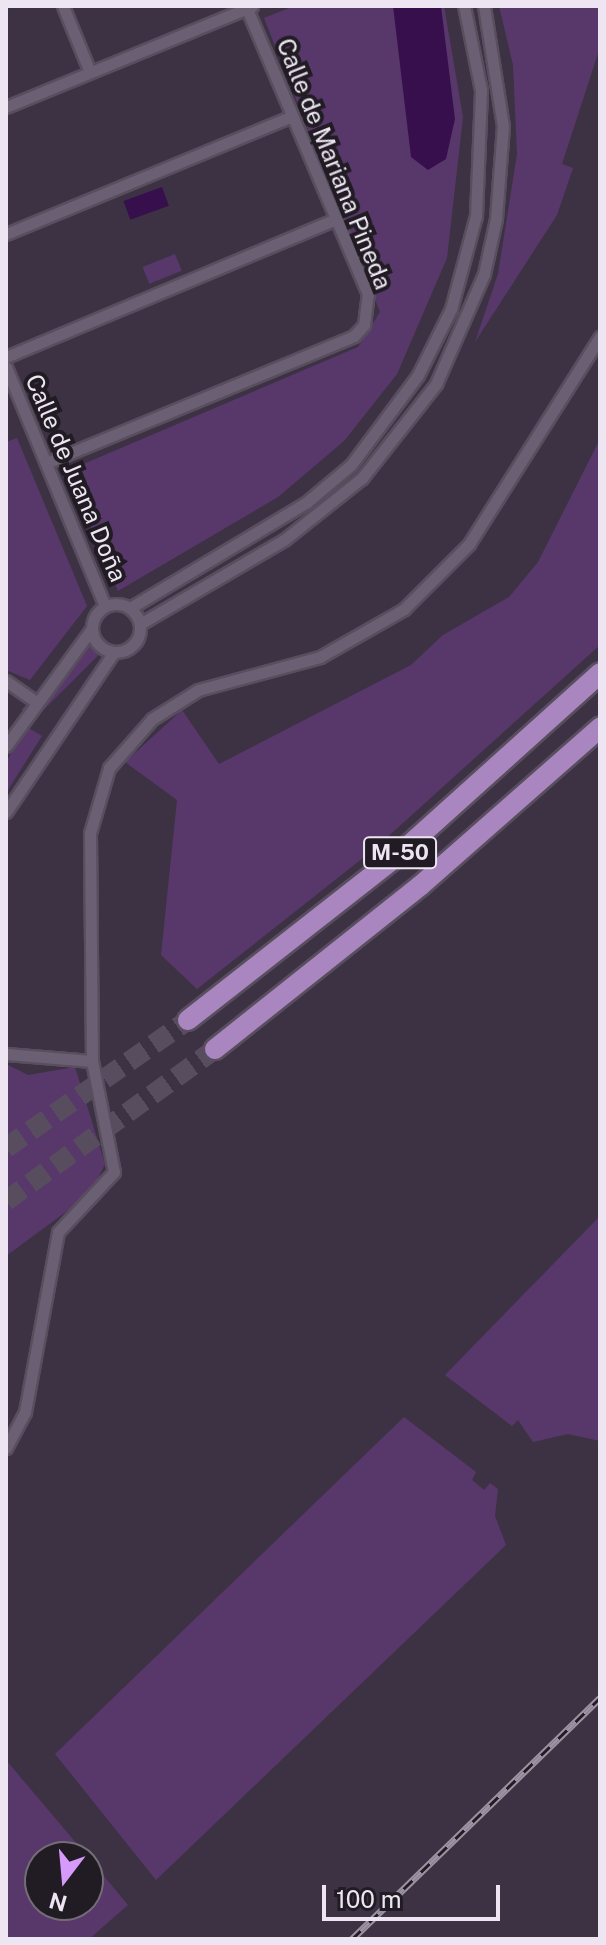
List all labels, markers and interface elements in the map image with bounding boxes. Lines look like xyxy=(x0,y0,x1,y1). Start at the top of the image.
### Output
street label: Calle de Mariana Pineda xyxy=(270,34,398,294)
street label: Calle de Juana Doña xyxy=(19,370,133,586)
road number: M-50 xyxy=(362,835,438,871)
north arrow xyxy=(24,1841,104,1921)
scale bar xyxy=(326,1869,504,1919)
text: 100 m xyxy=(336,1885,402,1913)
text: N xyxy=(46,1887,70,1917)

